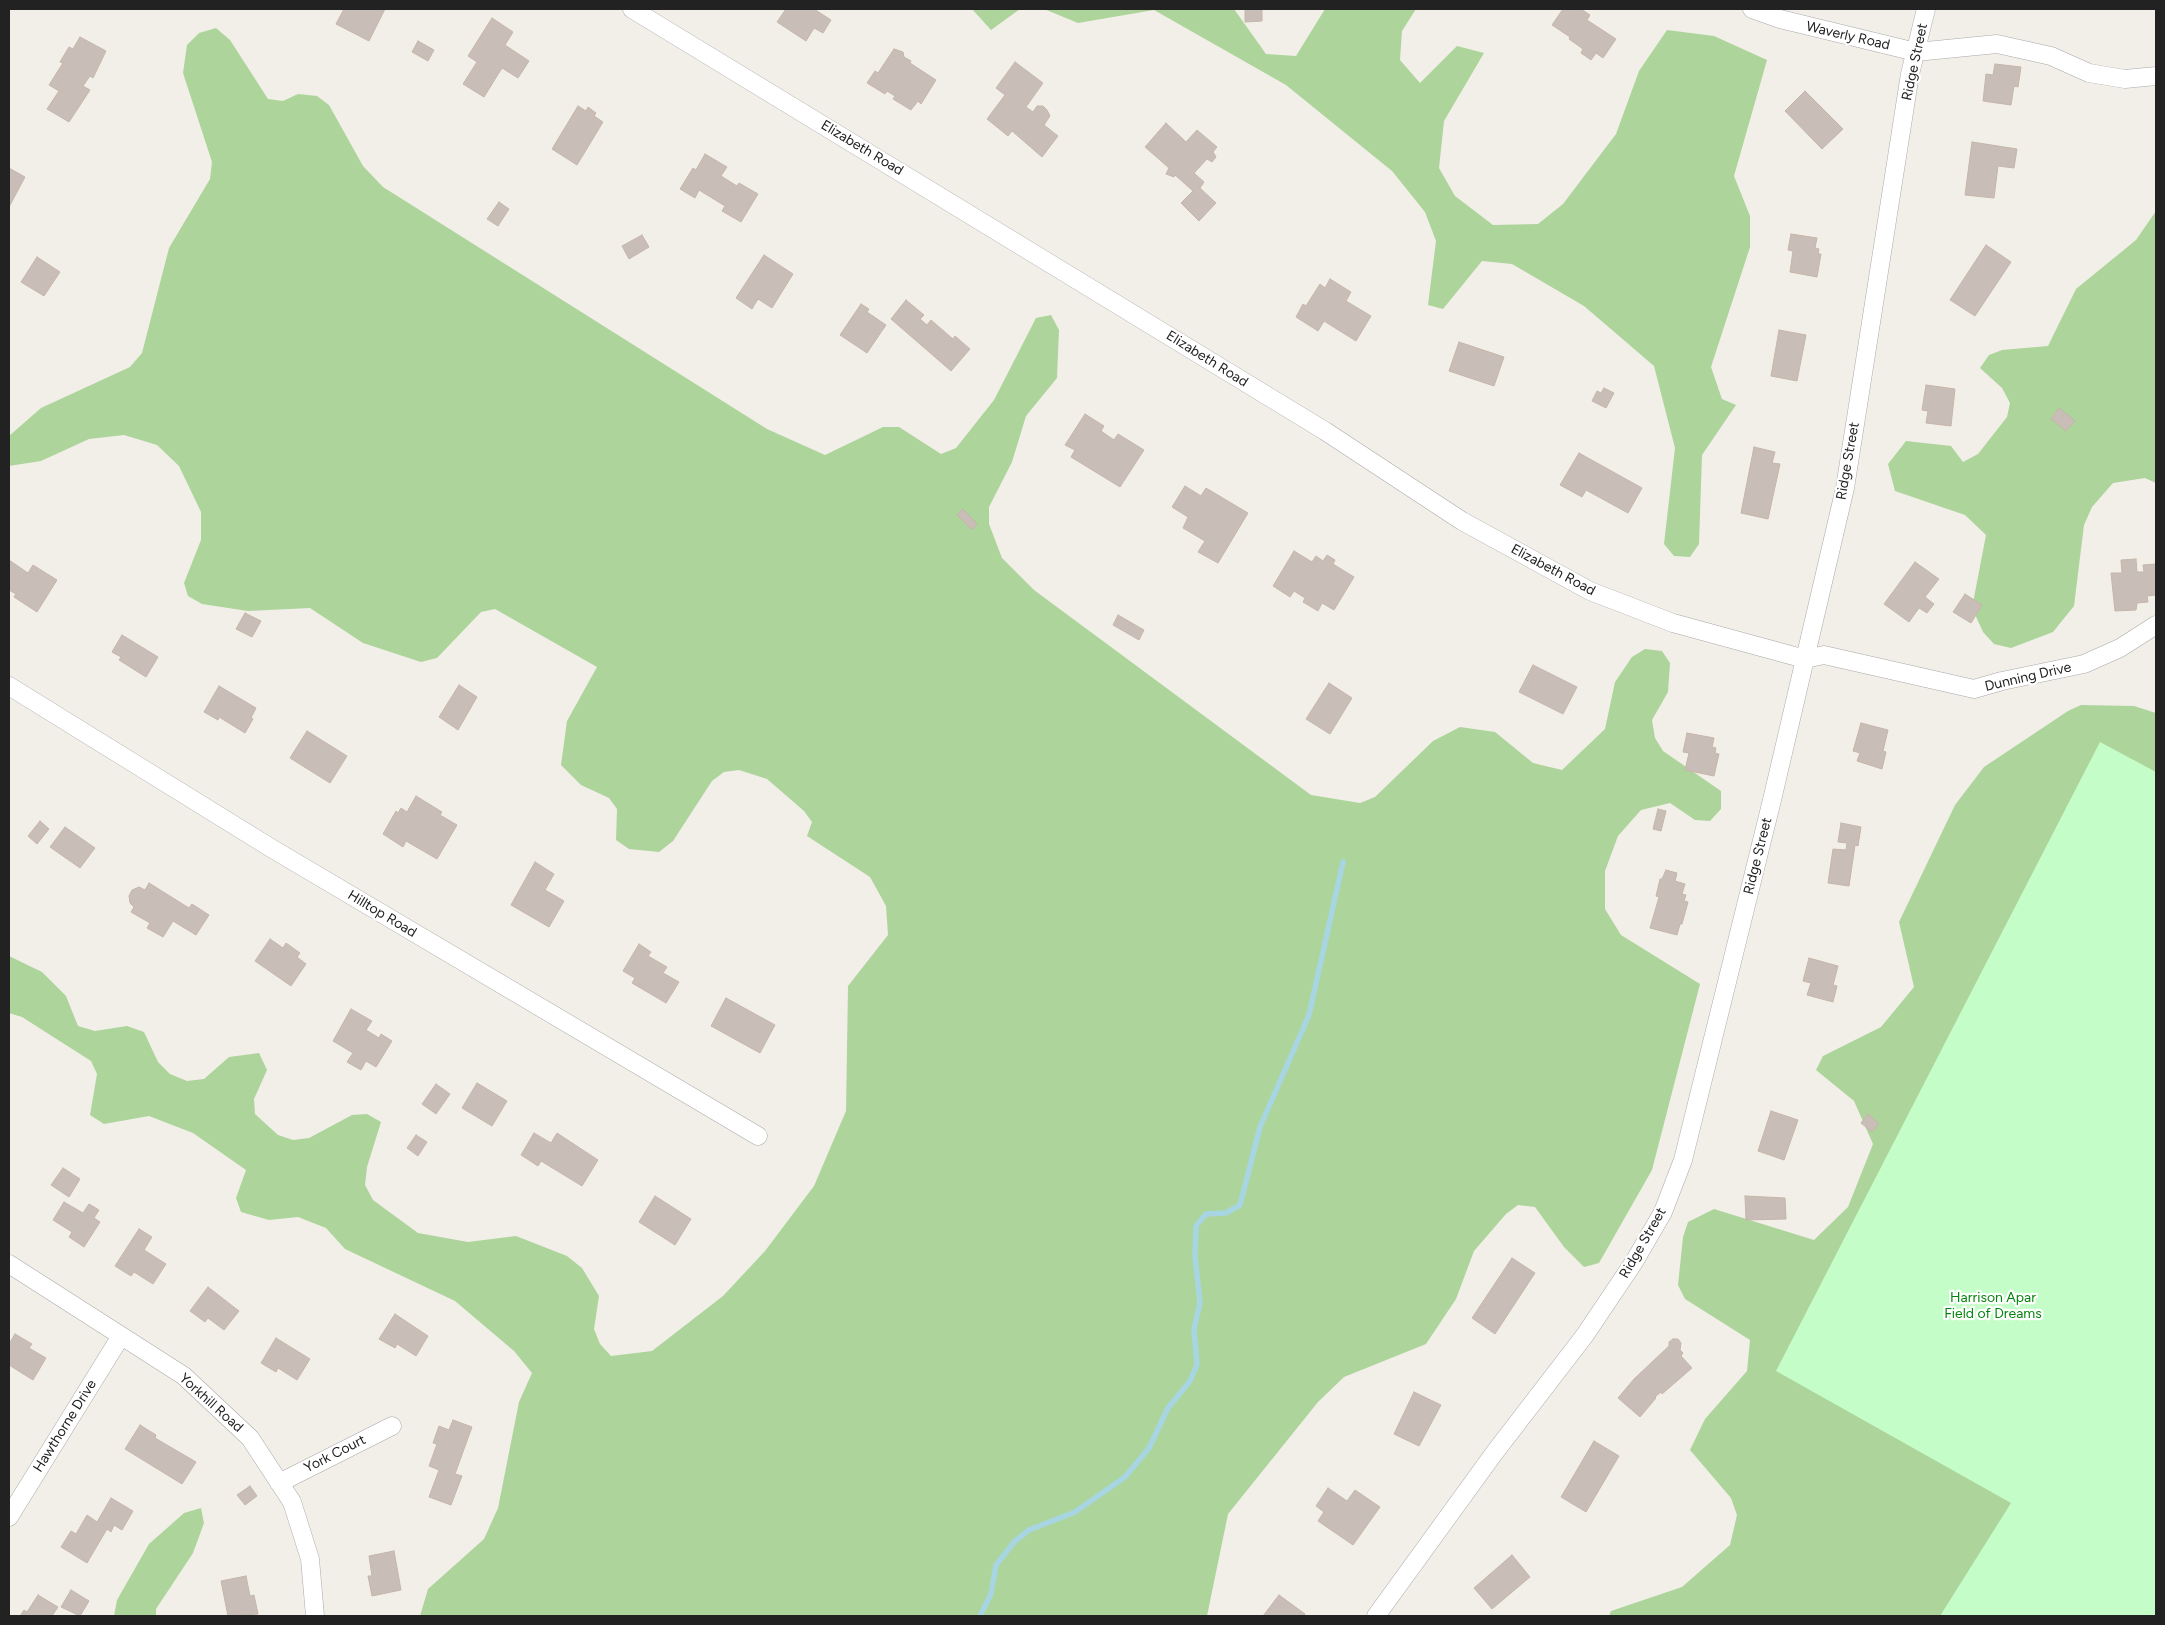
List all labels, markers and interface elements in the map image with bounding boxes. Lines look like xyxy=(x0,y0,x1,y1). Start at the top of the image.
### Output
street label: Waverly Road xyxy=(1804,18,1892,54)
street label: Ridge Street xyxy=(1899,22,1931,102)
street label: Elizabeth Road xyxy=(818,117,906,179)
street label: Elizabeth Road xyxy=(1163,327,1251,391)
street label: Ridge Street xyxy=(1833,421,1863,501)
street label: Elizabeth Road xyxy=(1508,541,1598,599)
street label: Dunning Drive xyxy=(1983,659,2073,695)
street label: Ridge Street xyxy=(1740,816,1776,896)
street label: Hilltop Road xyxy=(345,887,419,941)
street label: Ridge Street xyxy=(1616,1205,1670,1281)
park label: Harrison Apar Field of Dreams xyxy=(1944,1290,2042,1322)
street label: Yorkhill Road xyxy=(176,1370,246,1436)
street label: Hawthorne Drive xyxy=(30,1377,100,1475)
street label: York Court xyxy=(301,1431,369,1477)

